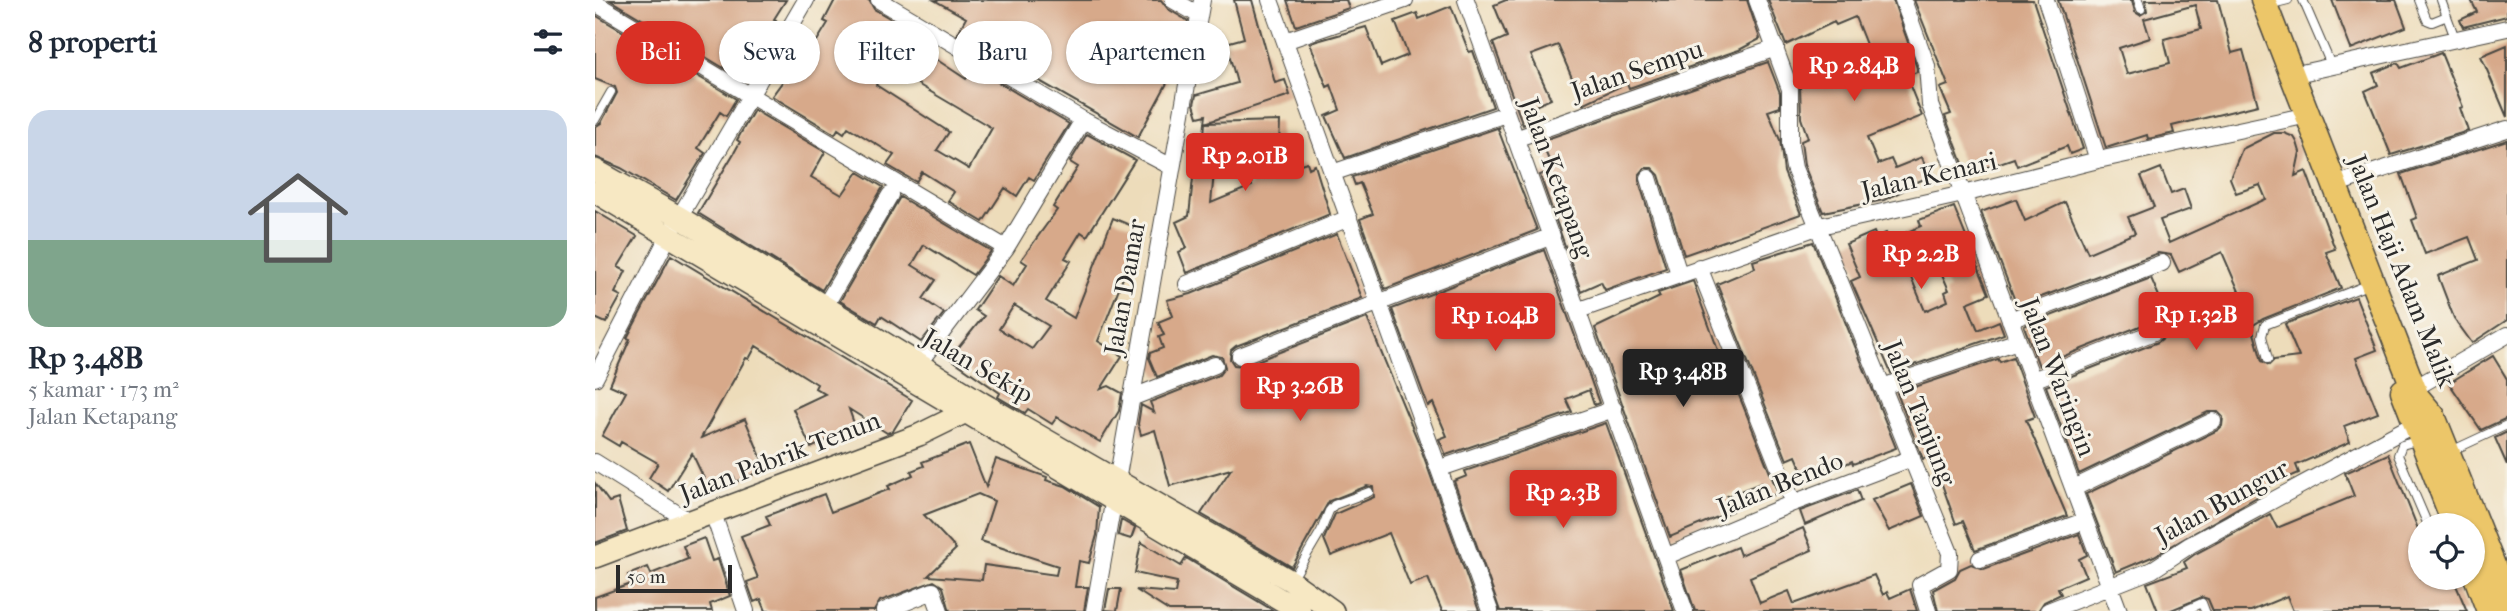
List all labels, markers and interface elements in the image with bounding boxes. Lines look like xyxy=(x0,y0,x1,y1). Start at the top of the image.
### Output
chip: Beli xyxy=(616,21,705,84)
chip: Sewa xyxy=(719,21,820,84)
chip: Filter xyxy=(834,21,939,84)
chip: Baru xyxy=(953,21,1052,84)
chip: Apartemen xyxy=(1066,21,1230,84)
icon: filters xyxy=(529,23,567,61)
text: 8 properti xyxy=(28,25,157,60)
street label: Jalan Sempu xyxy=(1565,33,1707,108)
pin: Rp 2.84B xyxy=(1782,43,1926,103)
text: Rp 2.84B xyxy=(1809,52,1899,79)
street label: Jalan Ketapang xyxy=(1513,91,1601,264)
pin: Rp 2.01B xyxy=(1173,134,1317,193)
text: Rp 2.01B xyxy=(1202,142,1288,169)
street label: Jalan Kenari xyxy=(1856,145,2000,207)
street label: Jalan Haji Adam Malik xyxy=(2340,148,2463,392)
icon: home xyxy=(235,155,361,281)
street label: Jalan Damar xyxy=(1097,217,1152,359)
pin: Rp 2.2B xyxy=(1856,232,1986,291)
text: Rp 2.2B xyxy=(1882,240,1960,267)
street label: Jalan Waringin xyxy=(2013,291,2102,461)
pin: Rp 1.32B xyxy=(2124,292,2268,352)
pin: Rp 1.04B xyxy=(1423,294,1567,353)
text: Rp 1.32B xyxy=(2155,301,2237,328)
text: Rp 1.04B xyxy=(1451,302,1539,329)
street label: Jalan Sekip xyxy=(915,321,1039,410)
street label: Jalan Tanjung xyxy=(1876,334,1964,491)
text: Rp 3.48B xyxy=(28,341,144,376)
pin: Rp 3.48B xyxy=(1611,350,1755,409)
text: Rp 3.48B xyxy=(1639,358,1727,385)
pin: Rp 3.26B xyxy=(1228,364,1372,423)
text: Rp 3.26B xyxy=(1256,372,1344,399)
text: 5 kamar · 173 m² xyxy=(28,376,179,403)
text: Jalan Ketapang xyxy=(28,403,177,430)
street label: Jalan Pabrik Tenun xyxy=(673,404,885,510)
street label: Jalan Bendo xyxy=(1711,445,1848,524)
street label: Jalan Bungur xyxy=(2148,453,2294,552)
pin: Rp 2.3B xyxy=(1498,470,1628,530)
text: Rp 2.3B xyxy=(1526,479,1600,506)
map controls xyxy=(2408,513,2485,590)
button: locate xyxy=(2408,513,2485,590)
scale bar xyxy=(616,562,731,594)
text: 50 m xyxy=(627,566,666,588)

